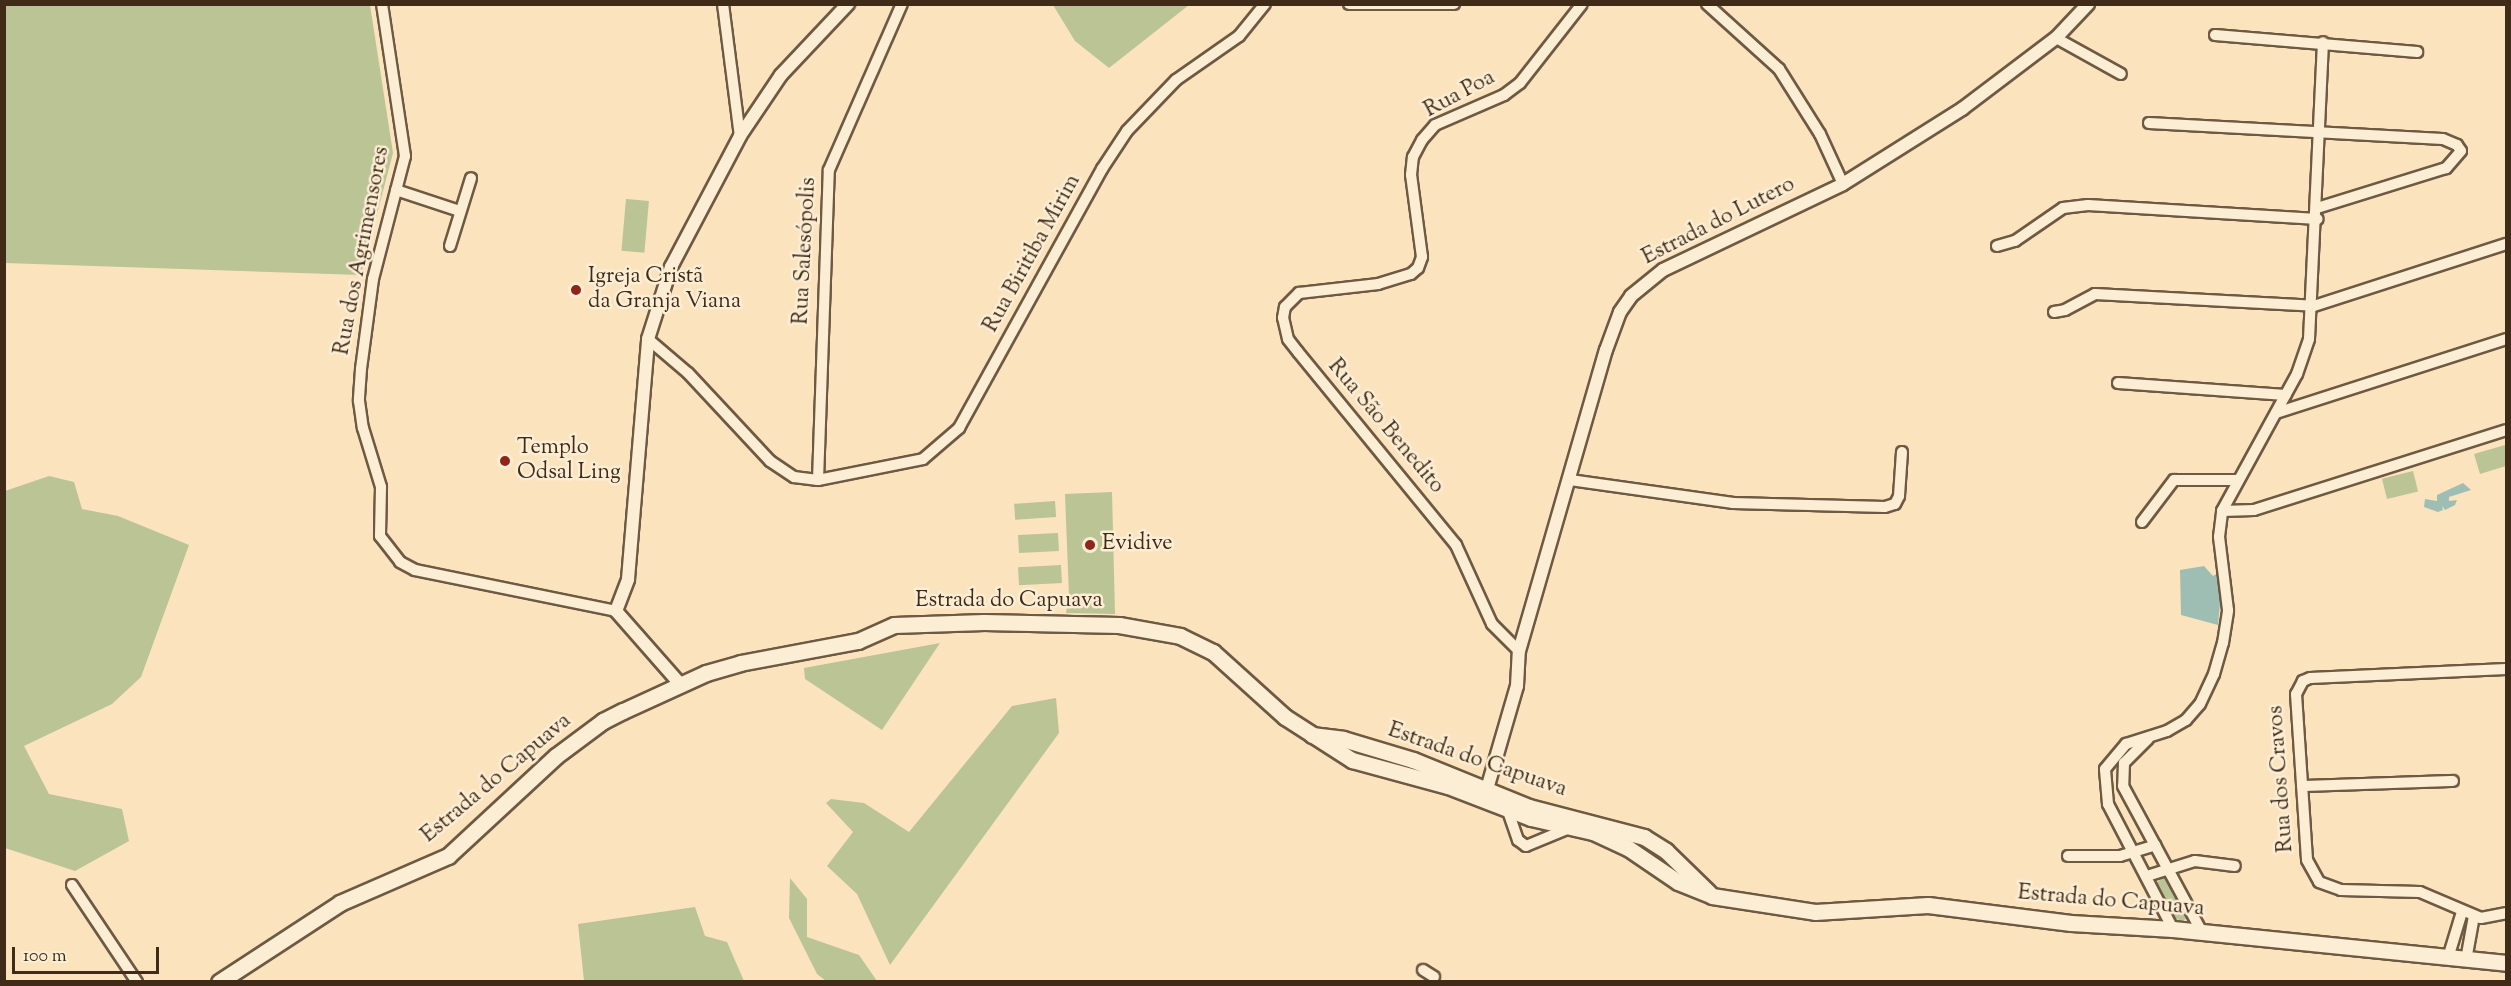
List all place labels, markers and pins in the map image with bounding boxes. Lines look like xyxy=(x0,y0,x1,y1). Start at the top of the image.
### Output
place label: Igreja Cristã da Granja Viana xyxy=(588,264,741,316)
marker: Igreja Cristã da Granja Viana xyxy=(569,283,583,297)
place label: Templo Odsal Ling xyxy=(517,435,621,487)
marker: Templo Odsal Ling xyxy=(498,454,512,468)
place label: Evidive xyxy=(1102,532,1173,558)
marker: Evidive xyxy=(1083,538,1097,552)

